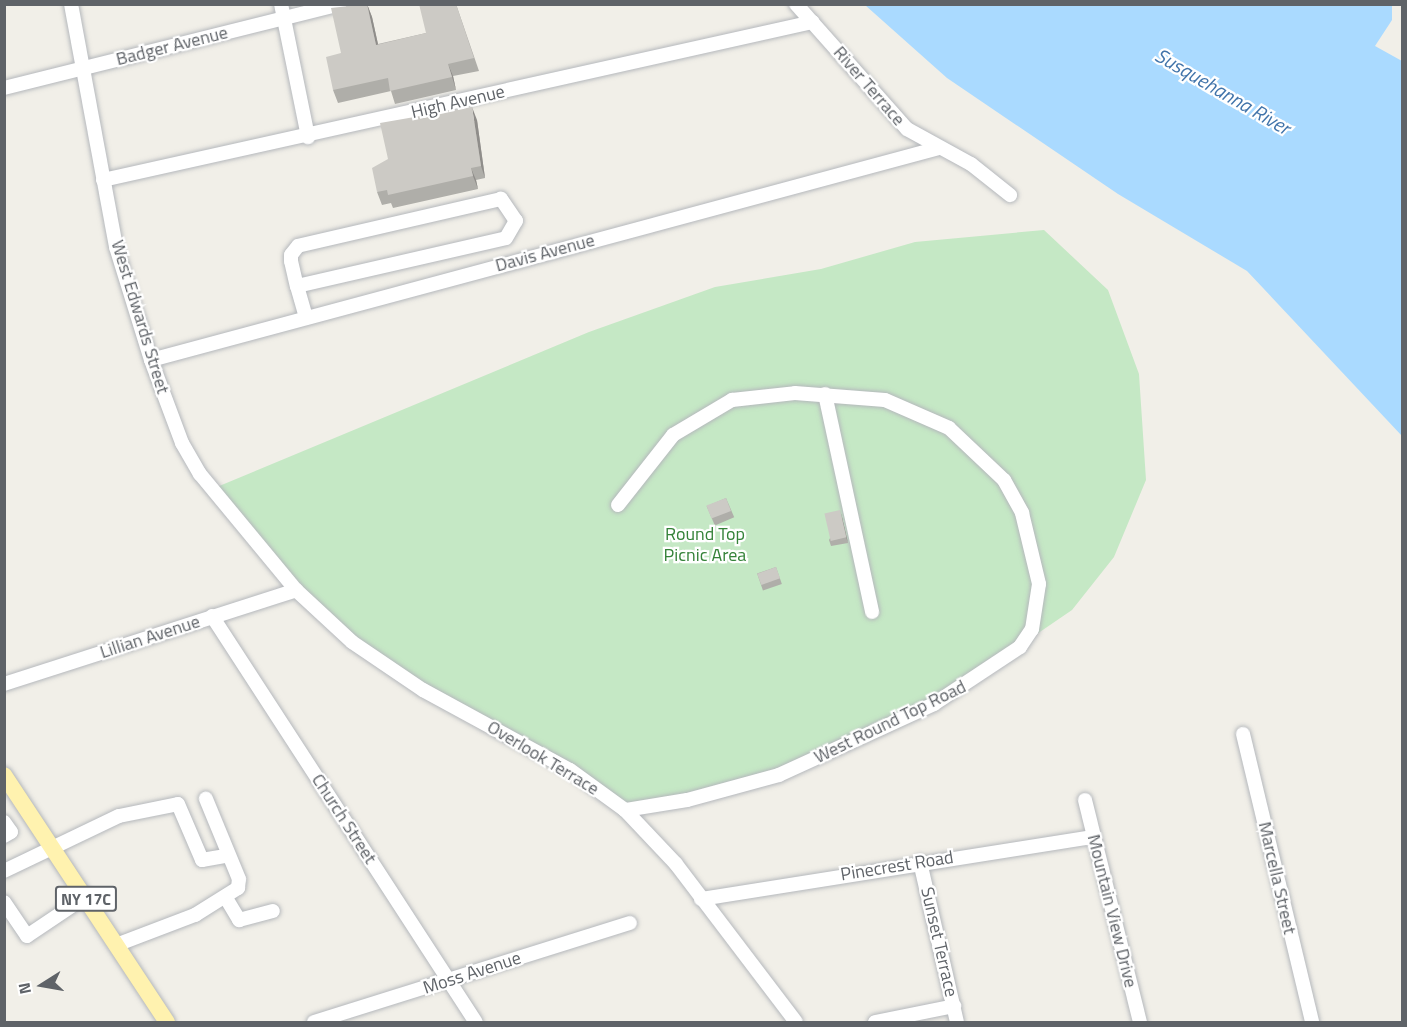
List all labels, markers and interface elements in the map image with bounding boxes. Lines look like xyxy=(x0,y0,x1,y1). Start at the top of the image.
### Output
street label: Badger Avenue xyxy=(114,22,230,70)
street label: River Terrace xyxy=(829,42,909,130)
water label: Susquehanna River xyxy=(1151,43,1295,139)
street label: High Avenue xyxy=(409,81,507,123)
street label: Davis Avenue xyxy=(493,229,597,277)
street label: West Edwards Street xyxy=(106,238,174,396)
park label: Round Top Picnic Area xyxy=(664,524,746,566)
street label: Lillian Avenue xyxy=(97,611,203,663)
street label: West Round Top Road xyxy=(811,676,969,768)
street label: Overlook Terrace xyxy=(483,716,603,800)
street label: Church Street xyxy=(307,770,381,868)
street label: Marcella Street xyxy=(1254,820,1300,936)
street label: Mountain View Drive xyxy=(1083,832,1141,990)
street label: Pinecrest Road xyxy=(839,846,955,886)
street label: Sunset Terrace xyxy=(916,885,962,999)
road number: NY 17C xyxy=(54,886,118,912)
street label: Moss Avenue xyxy=(420,947,524,999)
north arrow xyxy=(12,955,72,1015)
text: N xyxy=(11,981,37,996)

